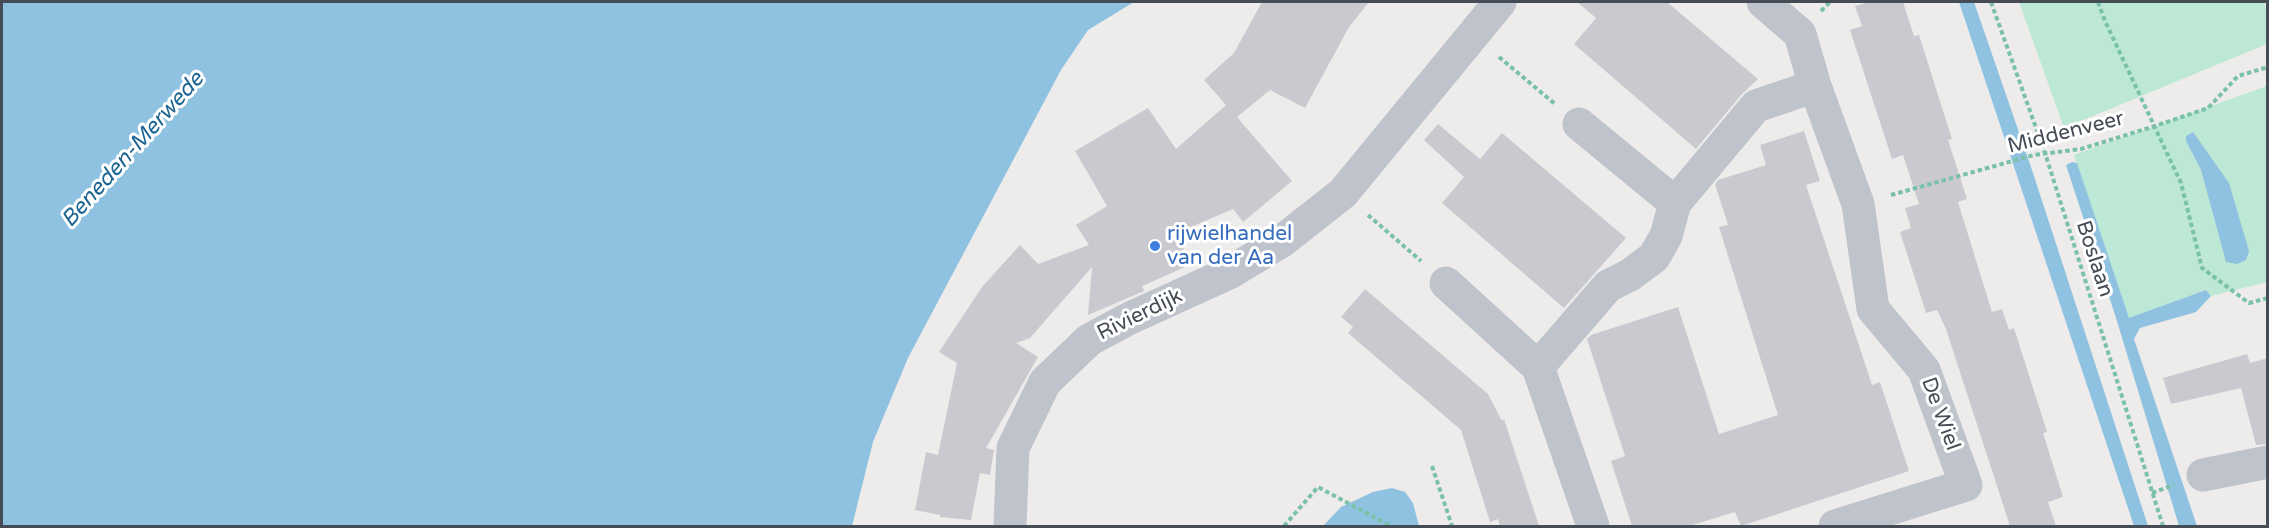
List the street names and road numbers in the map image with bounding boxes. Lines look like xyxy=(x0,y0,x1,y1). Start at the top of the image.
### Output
street label: Middenveer xyxy=(2005,106,2127,160)
street label: Boslaan xyxy=(2070,218,2118,300)
street label: Rivierdijk xyxy=(1093,284,1187,346)
street label: De Wiel xyxy=(1915,374,1965,454)

